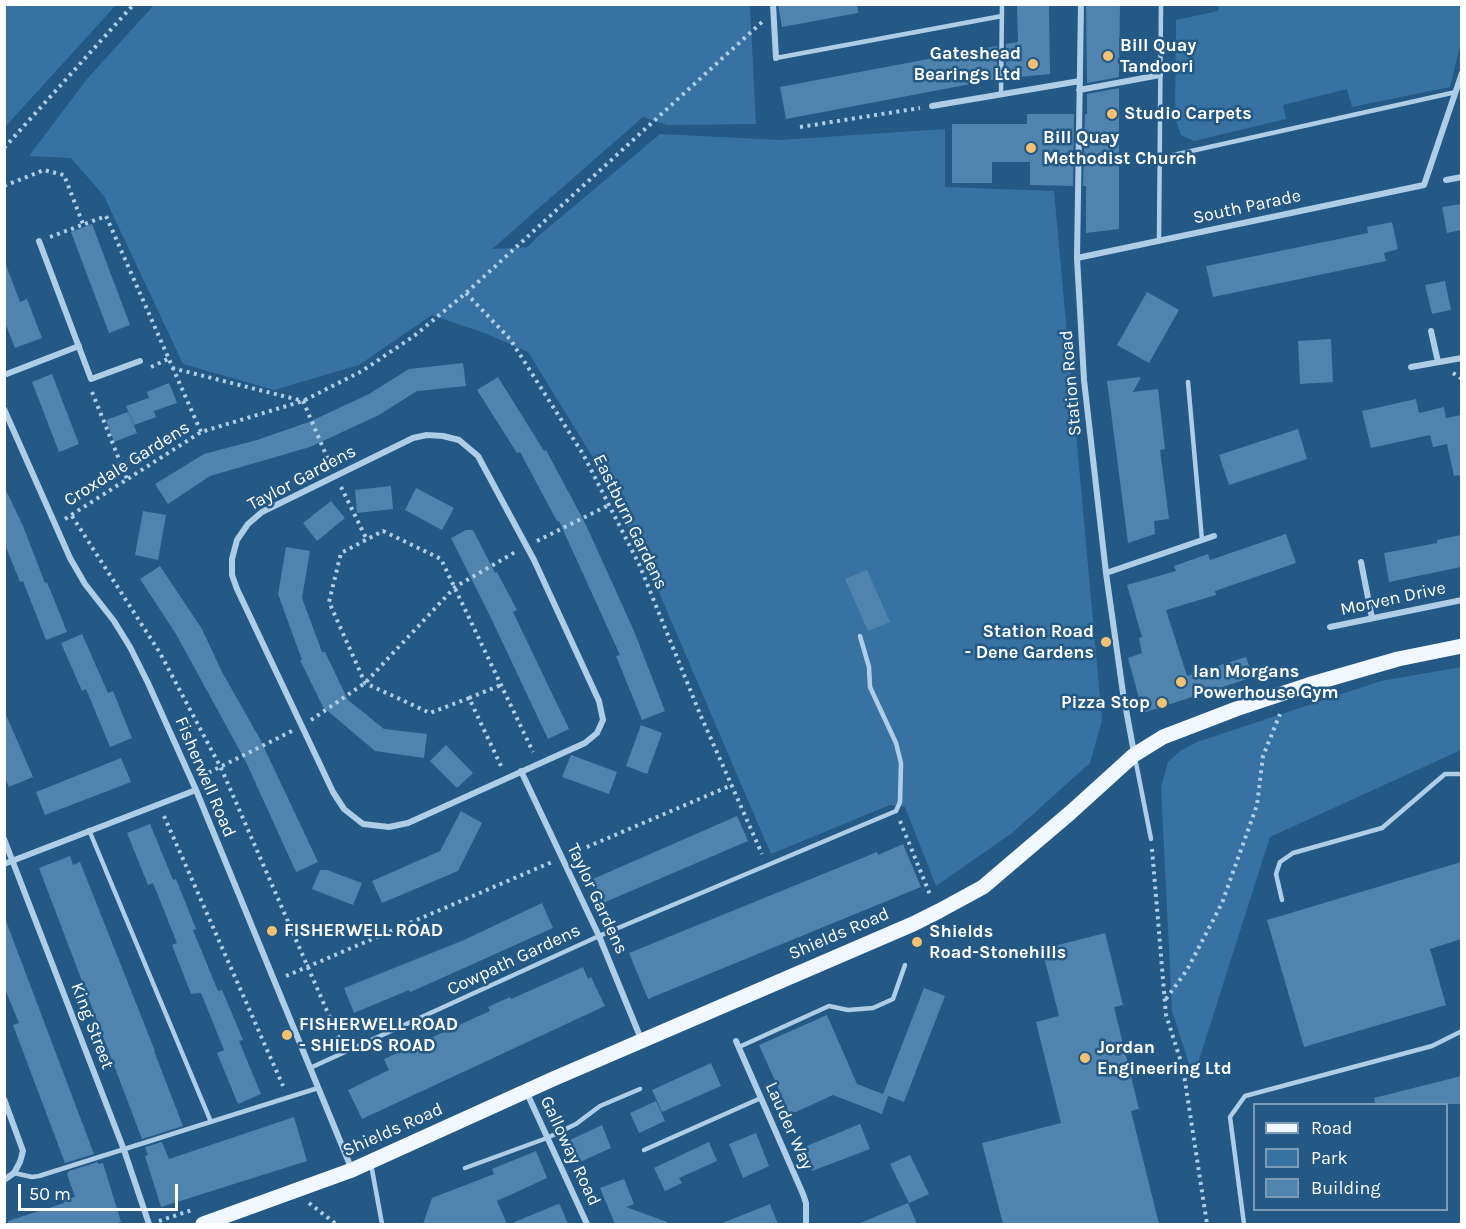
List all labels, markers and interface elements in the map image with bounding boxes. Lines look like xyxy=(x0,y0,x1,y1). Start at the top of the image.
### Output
place label: Bill Quay Tandoori xyxy=(1120,35,1196,78)
place label: Gateshead Bearings Ltd xyxy=(914,43,1021,86)
marker: Bill Quay Tandoori xyxy=(1101,49,1115,63)
marker: Gateshead Bearings Ltd xyxy=(1026,57,1040,71)
place label: Studio Carpets xyxy=(1124,103,1252,125)
marker: Studio Carpets xyxy=(1105,107,1119,121)
place label: Bill Quay Methodist Church xyxy=(1043,127,1197,170)
marker: Bill Quay Methodist Church xyxy=(1024,141,1038,155)
street label: South Parade xyxy=(1191,185,1303,229)
street label: Station Road xyxy=(1056,329,1086,437)
street label: Croxdale Gardens xyxy=(60,417,194,511)
street label: Taylor Gardens xyxy=(244,440,360,516)
street label: Eastburn Gardens xyxy=(588,451,672,593)
street label: Morven Drive xyxy=(1338,577,1448,621)
place label: Station Road - Dene Gardens xyxy=(964,621,1094,664)
marker: Station Road - Dene Gardens xyxy=(1099,635,1113,649)
place label: Ian Morgans Powerhouse Gym xyxy=(1193,661,1338,704)
marker: Ian Morgans Powerhouse Gym xyxy=(1174,675,1188,689)
place label: Pizza Stop xyxy=(1061,692,1150,714)
marker: Pizza Stop xyxy=(1155,696,1169,710)
street label: Fisherwell Road xyxy=(170,713,240,841)
street label: Taylor Gardens xyxy=(562,840,632,958)
street label: Shields Road xyxy=(785,903,893,965)
place label: FISHERWELL ROAD xyxy=(284,920,443,942)
street label: Cowpath Gardens xyxy=(444,920,584,1000)
place label: Shields Road-Stonehills xyxy=(929,921,1066,964)
marker: FISHERWELL ROAD xyxy=(265,924,279,938)
marker: Shields Road-Stonehills xyxy=(910,935,924,949)
street label: King Street xyxy=(66,980,118,1072)
place label: FISHERWELL ROAD - SHIELDS ROAD xyxy=(299,1014,458,1056)
marker: FISHERWELL ROAD - SHIELDS ROAD xyxy=(280,1028,294,1042)
place label: Jordan Engineering Ltd xyxy=(1097,1037,1232,1080)
marker: Jordan Engineering Ltd xyxy=(1078,1051,1092,1065)
street label: Lauder Way xyxy=(760,1079,818,1173)
street label: Galloway Road xyxy=(535,1093,605,1209)
street label: Shields Road xyxy=(340,1098,446,1162)
legend xyxy=(1253,1103,1448,1211)
text: Road xyxy=(1311,1117,1352,1139)
text: Park xyxy=(1311,1147,1348,1169)
scale bar xyxy=(21,1172,182,1210)
text: Building xyxy=(1311,1177,1381,1199)
text: 50 m xyxy=(29,1183,71,1205)

